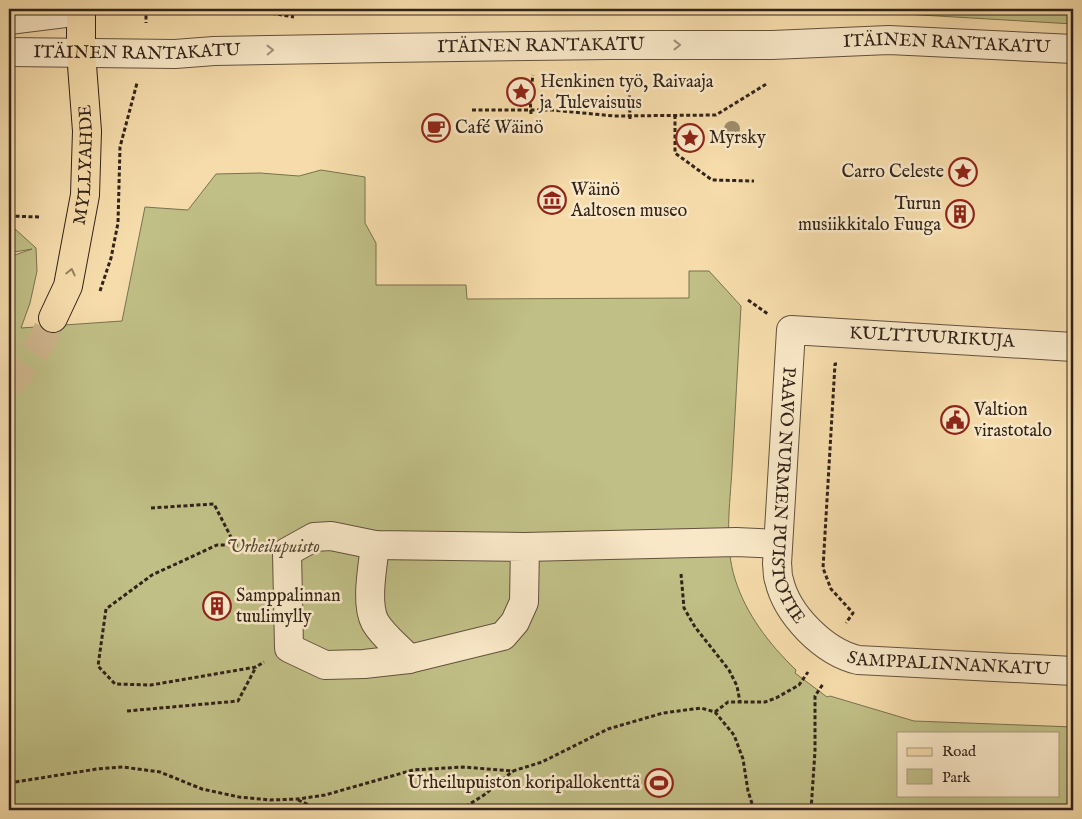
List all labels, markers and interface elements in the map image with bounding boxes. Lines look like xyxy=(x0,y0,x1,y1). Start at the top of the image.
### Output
street label: ITÄINEN RANTAKATU xyxy=(843,28,1051,59)
street label: ITÄINEN RANTAKATU xyxy=(437,34,645,59)
street label: ITÄINEN RANTAKATU xyxy=(33,39,241,66)
one-way arrow xyxy=(674,40,681,50)
one-way arrow xyxy=(266,45,274,55)
place label: Henkinen työ, Raivaaja ja Tulevaisuus xyxy=(538,71,714,115)
place icon: Henkinen työ, Raivaaja ja Tulevaisuus xyxy=(506,77,536,107)
street label: MYLLYAHDE xyxy=(68,104,98,227)
cafe icon: Café Wäinö xyxy=(421,113,451,143)
place label: Café Wäinö xyxy=(455,117,544,140)
place icon: Myrsky xyxy=(675,123,705,153)
place label: Myrsky xyxy=(709,127,766,150)
place icon: Carro Celeste xyxy=(948,157,978,187)
place label: Carro Celeste xyxy=(842,161,944,184)
place label: Wäinö Aaltosen museo xyxy=(570,179,688,223)
museum icon: Wäinö Aaltosen museo xyxy=(537,185,567,215)
place label: Turun musiikkitalo Fuuga xyxy=(798,193,941,237)
building icon: Turun musiikkitalo Fuuga xyxy=(945,199,975,229)
one-way arrow xyxy=(65,268,76,277)
street label: KULTTUURIKUJA xyxy=(849,322,1016,354)
street label: PAAVO NURMEN PUISTOTIE xyxy=(765,366,810,629)
place label: Valtion virastotalo xyxy=(973,399,1052,443)
public building icon: Valtion virastotalo xyxy=(940,405,970,435)
park label: Urheilupuisto xyxy=(226,536,320,559)
place label: Samppalinnan tuulimylly xyxy=(236,585,341,629)
building icon: Samppalinnan tuulimylly xyxy=(202,591,232,621)
street label: SAMPPALINNANKATU xyxy=(844,646,1051,681)
legend xyxy=(897,732,1060,796)
text: Road xyxy=(942,742,977,761)
sports icon: Urheilupuiston koripallokenttä xyxy=(644,768,674,798)
text: Park xyxy=(942,768,972,787)
place label: Urheilupuiston koripallokenttä xyxy=(408,772,640,795)

